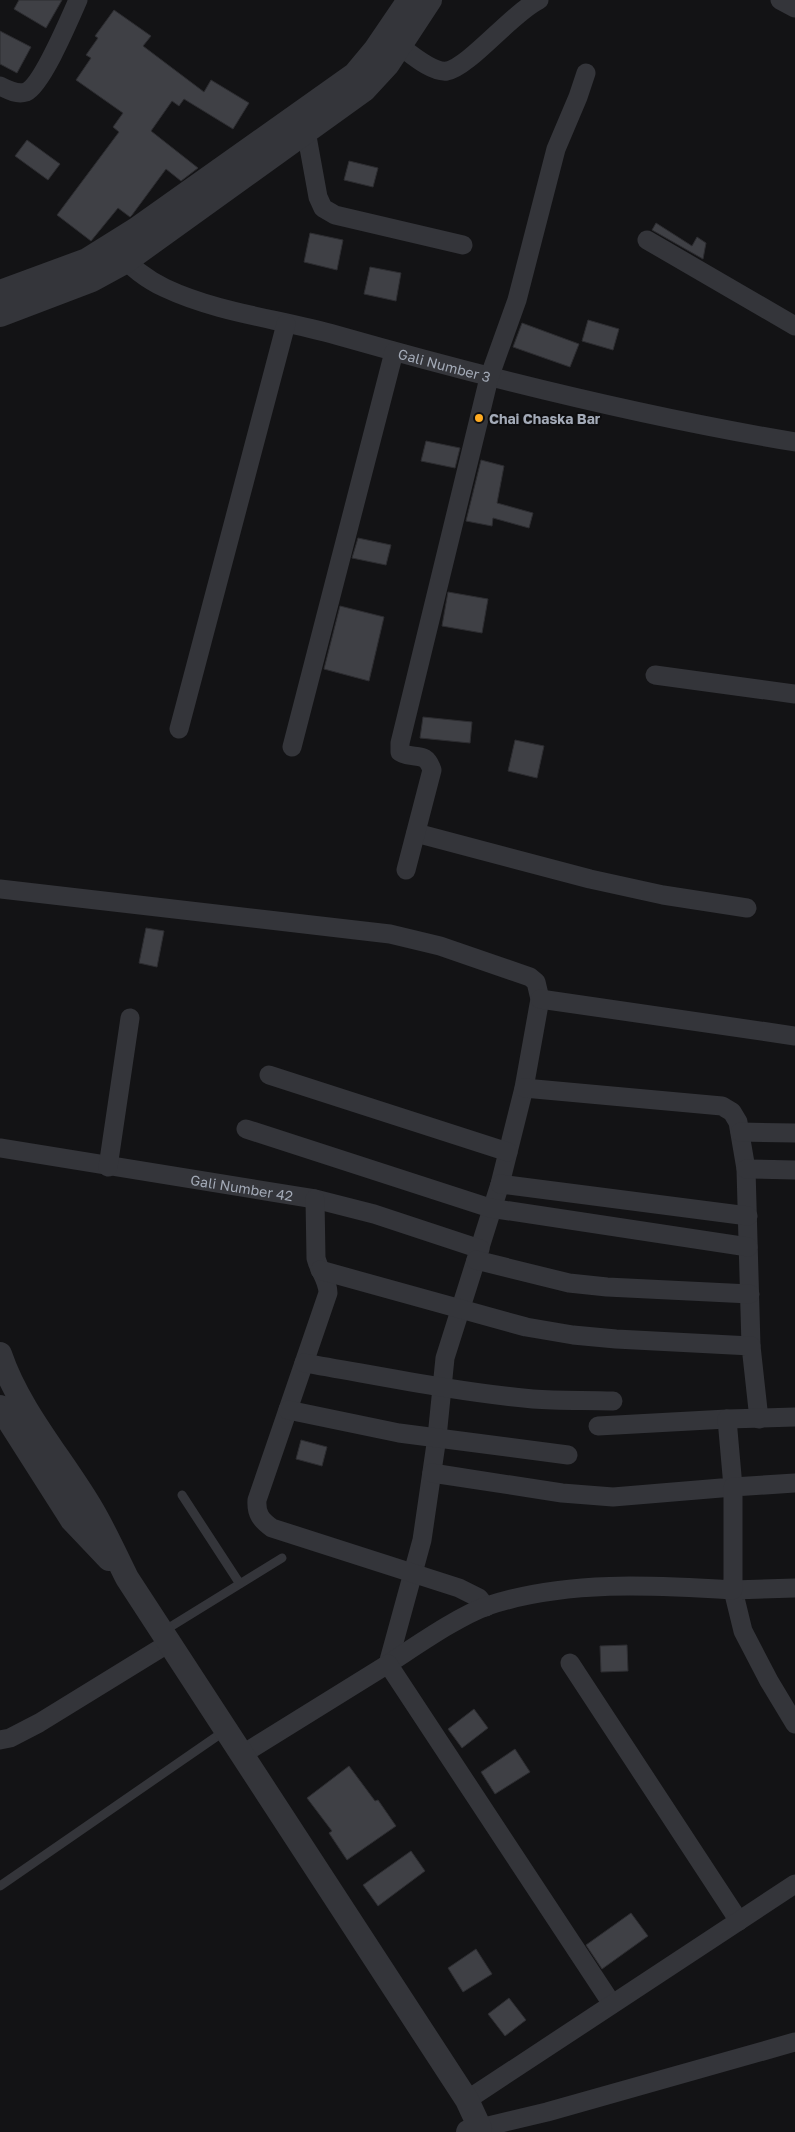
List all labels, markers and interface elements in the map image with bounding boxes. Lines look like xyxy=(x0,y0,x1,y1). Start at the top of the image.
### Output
street label: Gali Number 3 xyxy=(396,344,493,385)
place label: Chai Chaska Bar xyxy=(489,410,601,427)
marker: Chai Chaska Bar xyxy=(473,412,485,424)
street label: Gali Number 42 xyxy=(189,1170,294,1204)

